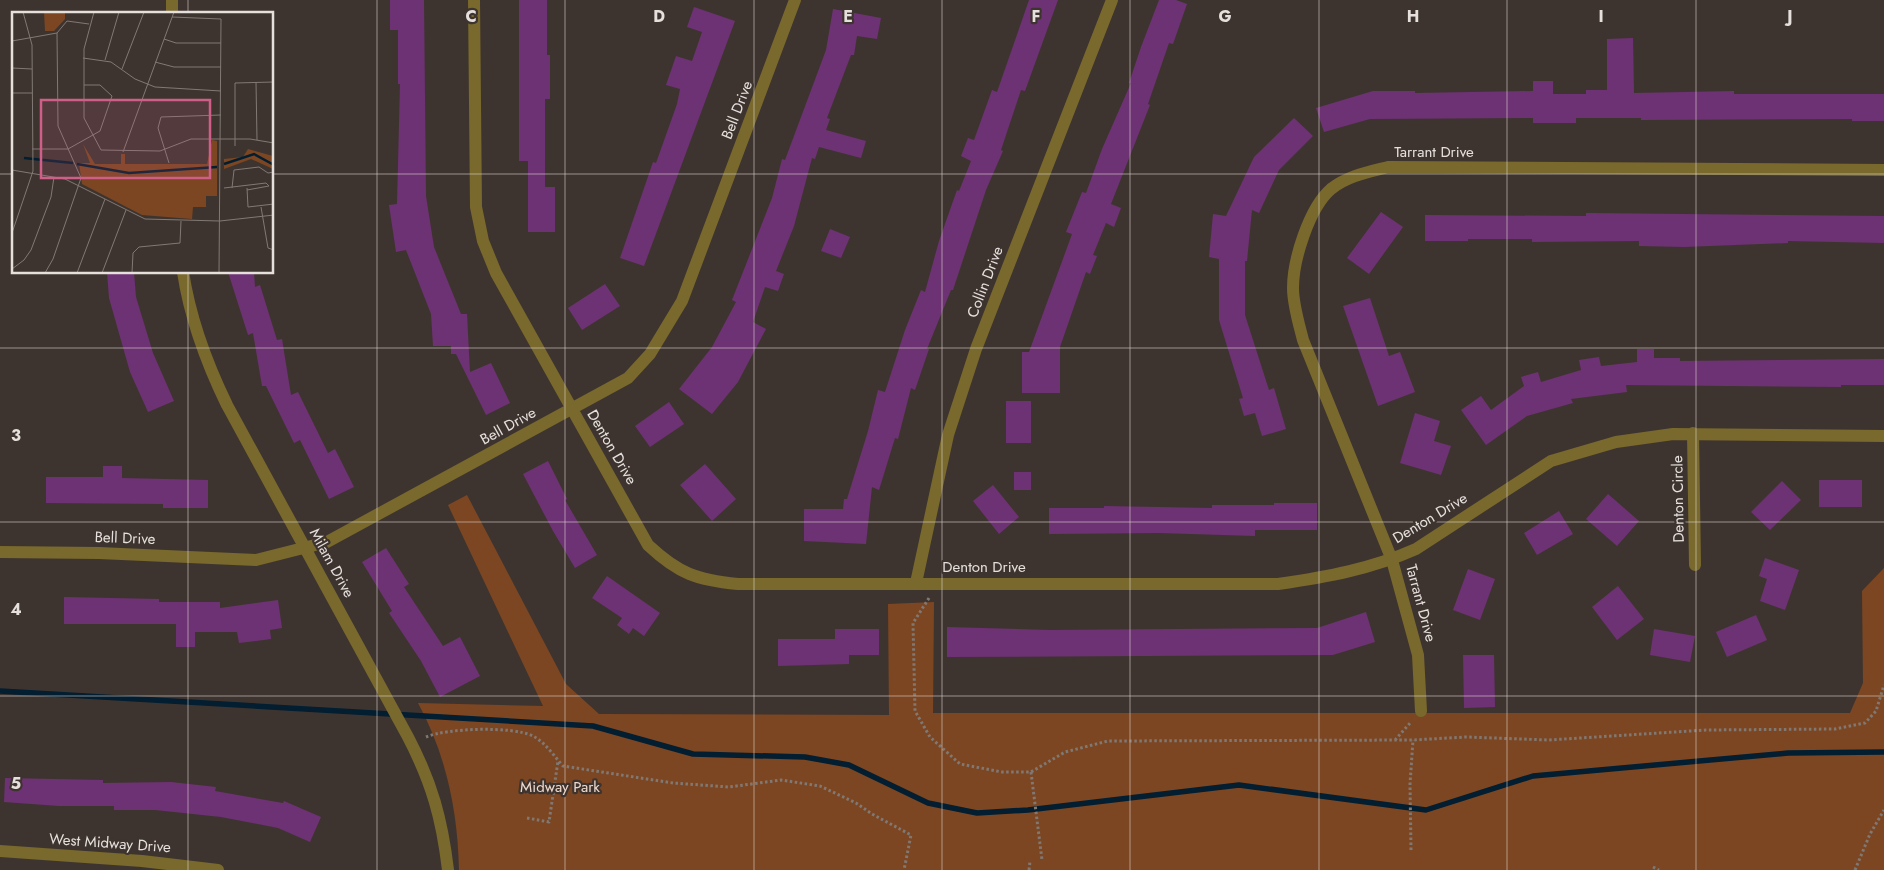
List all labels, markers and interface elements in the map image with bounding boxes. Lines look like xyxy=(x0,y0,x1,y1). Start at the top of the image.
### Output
text: C xyxy=(465,5,477,28)
text: D xyxy=(653,5,665,28)
text: E xyxy=(843,5,853,28)
text: F xyxy=(1032,5,1040,28)
text: G xyxy=(1218,5,1232,28)
text: H xyxy=(1407,5,1419,28)
text: I xyxy=(1598,5,1604,28)
text: J xyxy=(1784,5,1793,28)
inset map xyxy=(12,12,274,274)
street label: Bell Drive xyxy=(716,77,758,142)
street label: Tarrant Drive xyxy=(1394,141,1474,163)
street label: Collin Drive xyxy=(961,243,1009,321)
street label: Bell Drive xyxy=(476,401,540,450)
street label: Denton Drive xyxy=(582,405,642,489)
text: 3 xyxy=(11,424,21,447)
street label: Denton Circle xyxy=(1666,455,1690,543)
street label: Denton Drive xyxy=(1389,487,1472,549)
street label: Milam Drive xyxy=(304,524,360,602)
street label: Bell Drive xyxy=(94,526,156,550)
street label: Denton Drive xyxy=(942,556,1026,578)
street label: Tarrant Drive xyxy=(1400,562,1442,645)
text: 4 xyxy=(10,598,22,621)
text: 5 xyxy=(11,772,21,795)
park label: Midway Park xyxy=(520,776,600,798)
street label: West Midway Drive xyxy=(48,828,172,858)

